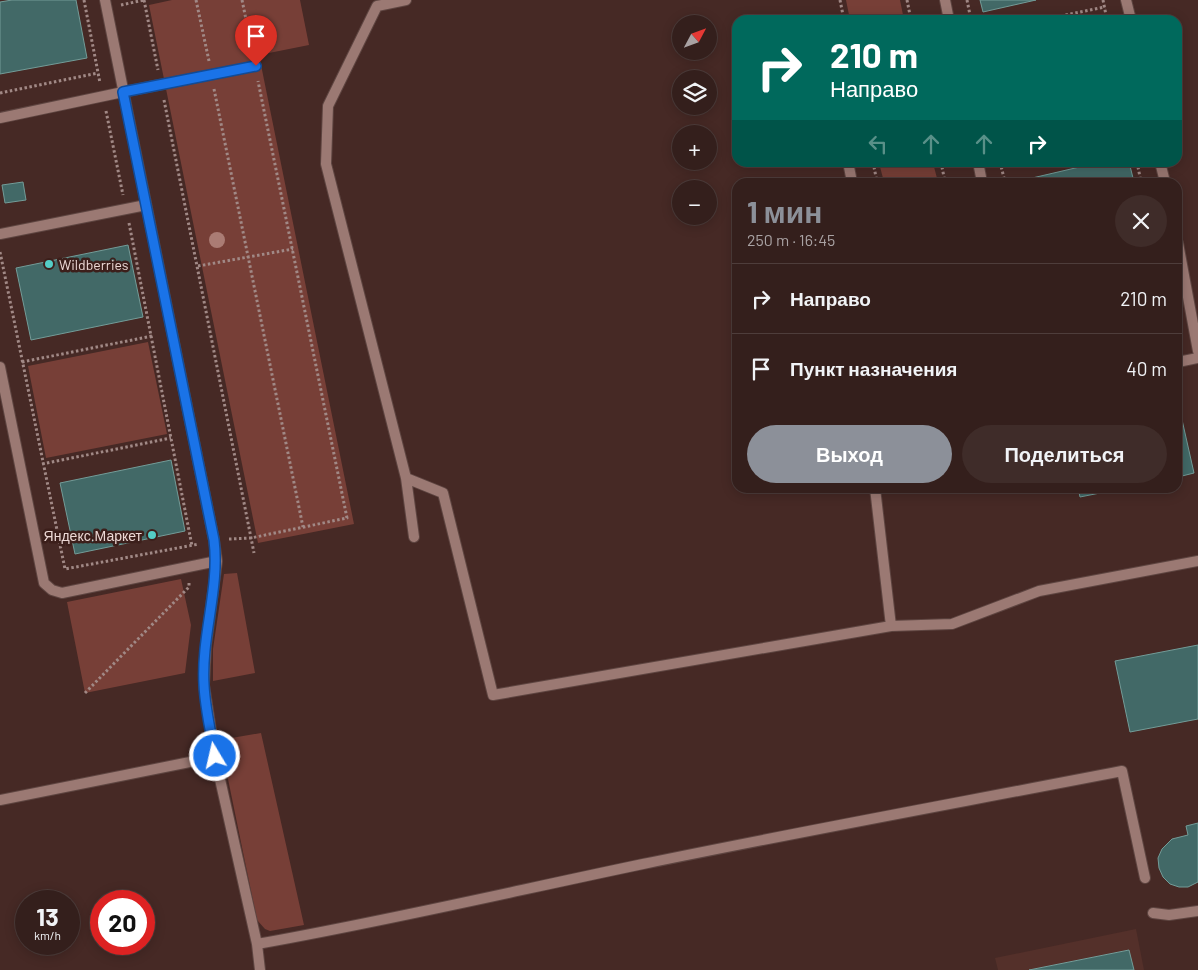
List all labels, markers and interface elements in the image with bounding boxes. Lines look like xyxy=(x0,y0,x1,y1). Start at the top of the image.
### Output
pin xyxy=(235,15,277,66)
north arrow xyxy=(672,15,718,60)
map controls xyxy=(672,15,717,225)
icon: arrive xyxy=(242,22,270,50)
text: 210 m xyxy=(830,33,918,75)
icon: right xyxy=(747,35,812,100)
button: layers xyxy=(672,70,717,115)
text: Направо xyxy=(830,75,918,101)
button: + xyxy=(672,125,717,170)
icon: left xyxy=(864,130,892,158)
icon: ahead xyxy=(917,130,945,158)
icon: ahead xyxy=(970,130,998,158)
icon: right xyxy=(1023,130,1051,158)
button: − xyxy=(672,180,717,225)
text: 1 мин xyxy=(747,193,822,229)
button: close xyxy=(1115,195,1167,247)
text: 250 m · 16:45 xyxy=(747,230,835,249)
place label: Wildberries xyxy=(59,256,129,273)
marker: Wildberries xyxy=(43,258,55,270)
icon: right xyxy=(747,285,775,313)
text: Направо xyxy=(790,287,871,310)
text: 210 m xyxy=(1120,287,1167,310)
icon: arrive xyxy=(747,355,775,383)
text: Пункт назначения xyxy=(790,357,957,380)
text: 40 m xyxy=(1126,357,1167,380)
button: Выход xyxy=(747,425,952,483)
button: Поделиться xyxy=(962,425,1167,483)
place label: Яндекс.Маркет xyxy=(44,527,143,544)
marker: Яндекс.Маркет xyxy=(146,529,158,541)
position arrow xyxy=(188,729,240,781)
speed limit sign: 20 xyxy=(90,890,155,955)
text: 13 xyxy=(36,901,59,931)
text: km/h xyxy=(34,928,61,942)

